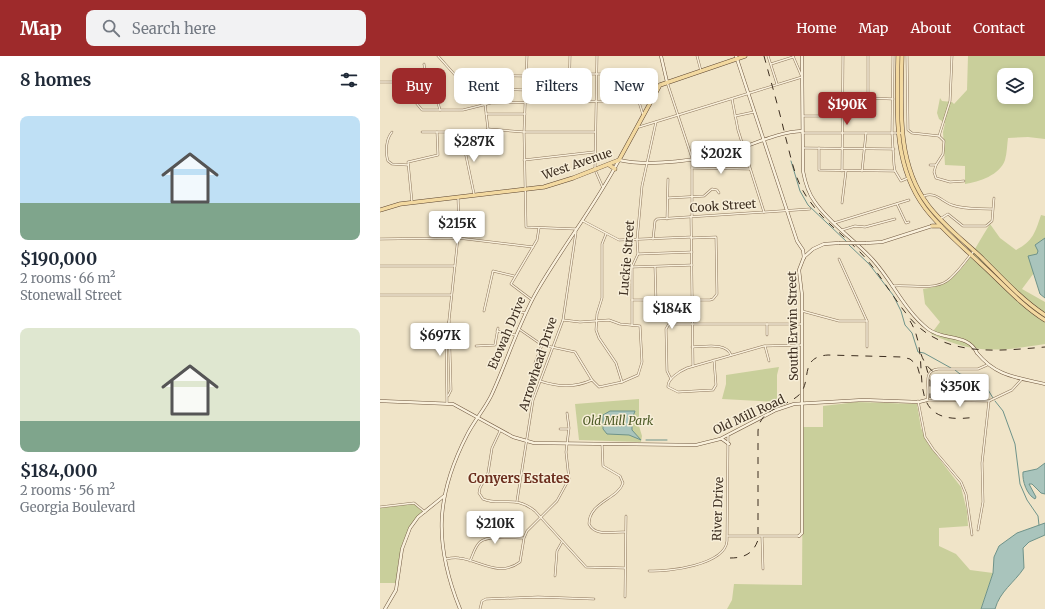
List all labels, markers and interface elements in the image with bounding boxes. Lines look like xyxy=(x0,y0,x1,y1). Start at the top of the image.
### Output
search box xyxy=(86,10,366,46)
text: Map xyxy=(20,16,62,40)
icon: search xyxy=(100,17,122,39)
text: Search here xyxy=(132,19,216,38)
text: Home xyxy=(796,19,837,37)
text: Map xyxy=(859,19,888,37)
text: About xyxy=(910,19,951,37)
text: Contact xyxy=(973,19,1025,37)
chip: Buy xyxy=(392,68,446,104)
chip: Rent xyxy=(454,68,514,104)
chip: Filters xyxy=(522,68,592,104)
chip: New xyxy=(600,68,658,104)
map controls xyxy=(997,68,1033,104)
button: layers xyxy=(997,68,1033,104)
text: 8 homes xyxy=(20,69,91,91)
icon: filters xyxy=(338,69,360,91)
pin: $190K xyxy=(819,92,875,126)
text: $190K xyxy=(827,96,867,113)
pin: $287K xyxy=(446,129,502,163)
text: $287K xyxy=(454,133,494,150)
pin: $202K xyxy=(693,141,749,175)
icon: home xyxy=(154,142,226,214)
street label: West Avenue xyxy=(539,145,614,183)
text: $202K xyxy=(700,145,742,162)
street label: Cook Street xyxy=(689,196,757,215)
pin: $215K xyxy=(429,211,485,245)
text: $215K xyxy=(438,215,476,232)
street label: Luckie Street xyxy=(616,219,637,296)
text: $190,000 xyxy=(20,248,97,270)
text: 2 rooms · 66 m² xyxy=(20,270,115,287)
street label: South Erwin Street xyxy=(784,271,801,381)
text: Stonewall Street xyxy=(20,287,122,304)
street label: Etowah Drive xyxy=(485,294,529,371)
pin: $184K xyxy=(644,296,700,330)
text: $184K xyxy=(652,300,692,317)
street label: Arrowhead Drive xyxy=(515,315,560,414)
pin: $697K xyxy=(412,323,468,357)
text: $697K xyxy=(419,327,461,344)
icon: home xyxy=(154,354,226,426)
pin: $350K xyxy=(932,374,988,408)
text: $350K xyxy=(940,378,980,395)
street label: Old Mill Road xyxy=(711,391,787,438)
park label: Old Mill Park xyxy=(583,413,654,428)
text: $184,000 xyxy=(20,460,97,482)
district label: Conyers Estates xyxy=(468,470,570,487)
street label: River Drive xyxy=(709,477,726,541)
text: 2 rooms · 56 m² xyxy=(20,482,115,499)
text: Georgia Boulevard xyxy=(20,499,135,516)
pin: $210K xyxy=(467,511,523,545)
text: $210K xyxy=(475,515,515,532)

